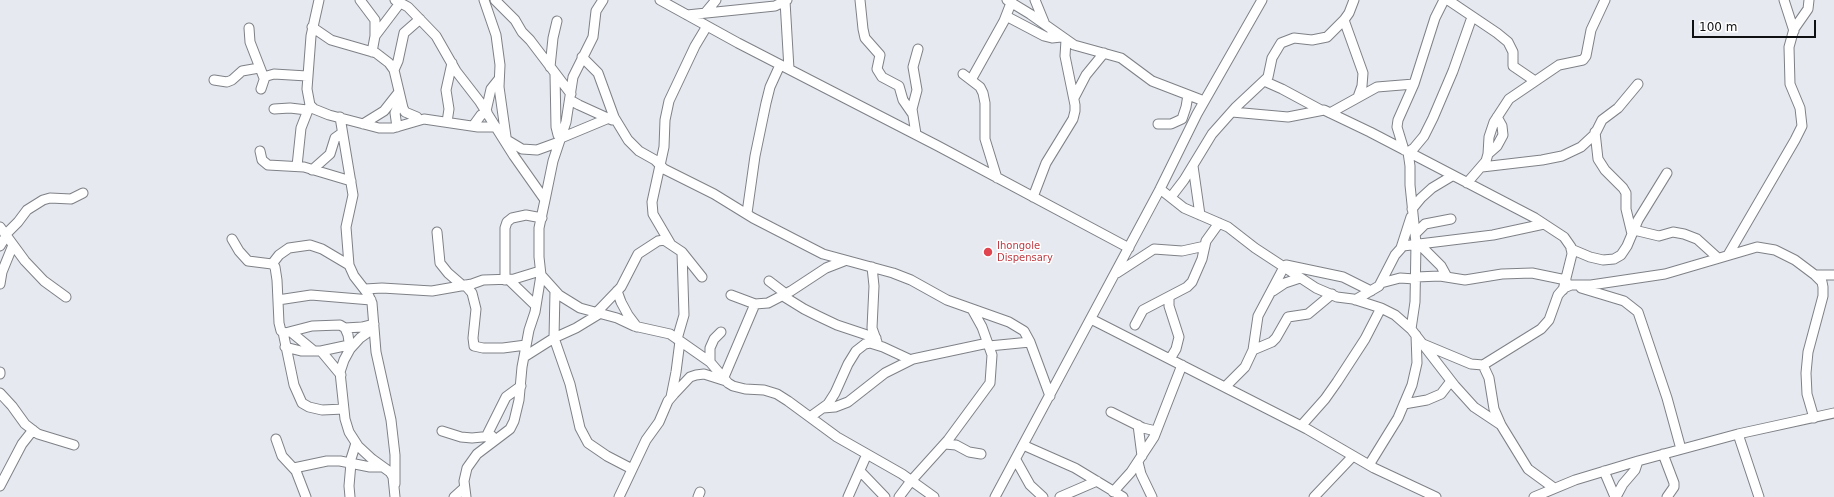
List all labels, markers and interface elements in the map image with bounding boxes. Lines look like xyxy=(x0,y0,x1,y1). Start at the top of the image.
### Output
scale bar xyxy=(1694,12,1818,38)
text: 100 m xyxy=(1699,20,1737,34)
place label: Ihongole Dispensary xyxy=(997,240,1053,264)
marker: Ihongole Dispensary xyxy=(982,246,994,258)

